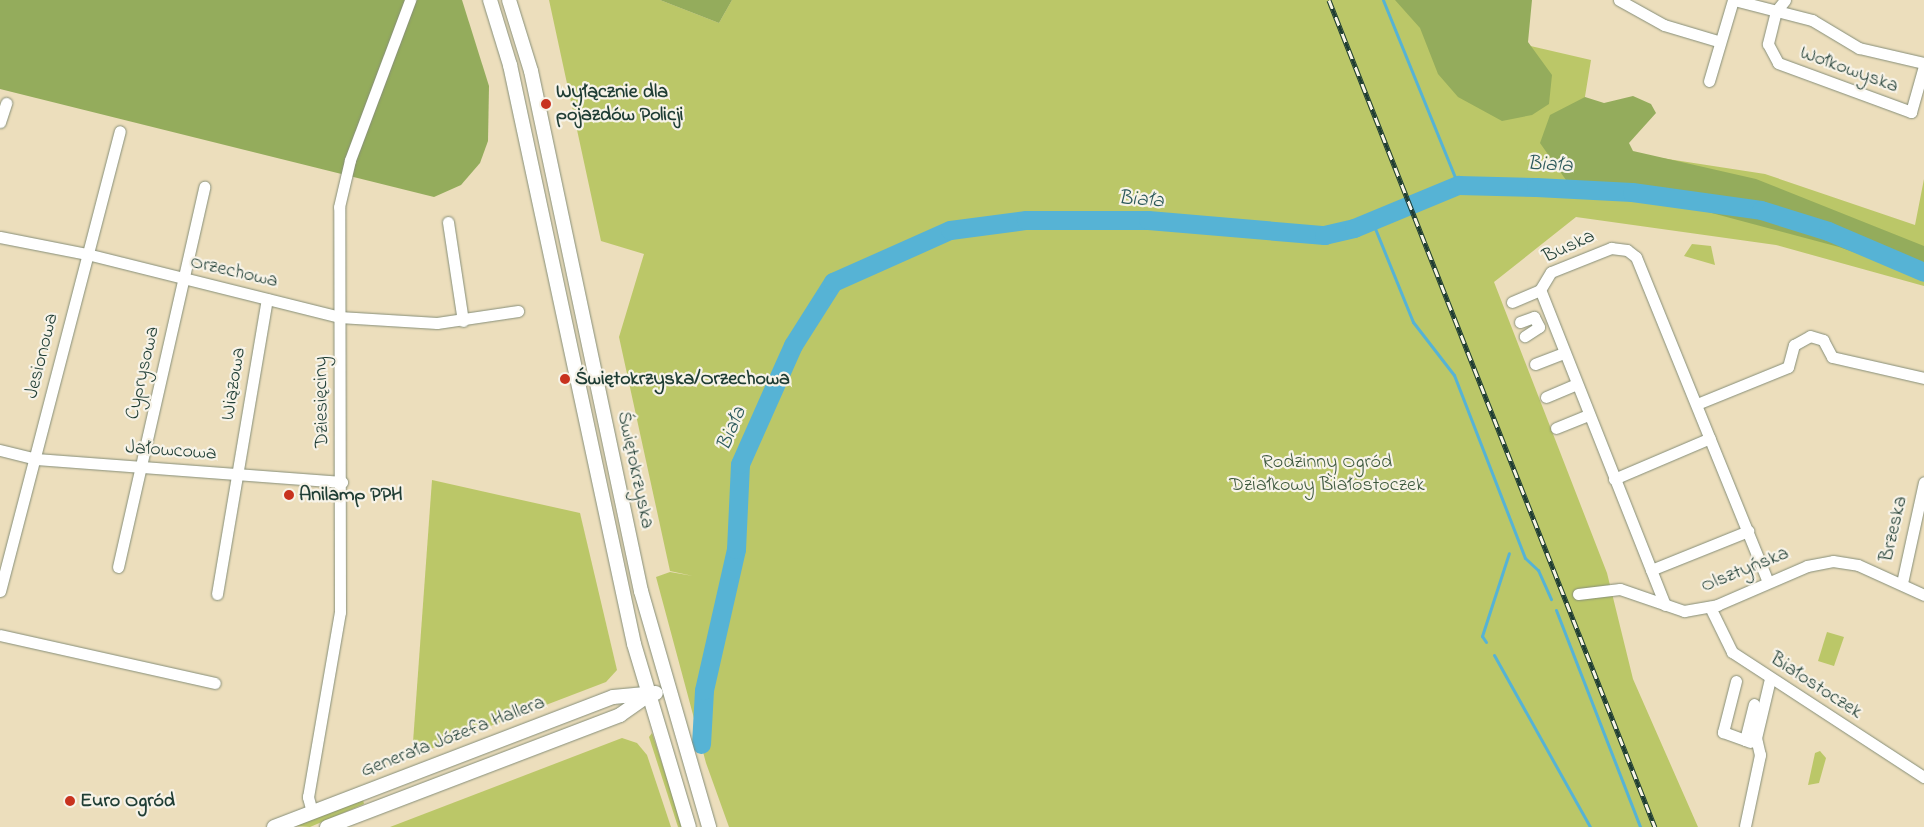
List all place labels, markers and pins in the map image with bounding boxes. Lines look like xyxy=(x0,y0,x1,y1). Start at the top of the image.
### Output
place label: Wyłącznie dla pojazdów Policji xyxy=(556,80,683,127)
marker: Wyłącznie dla pojazdów Policji xyxy=(540,98,552,110)
place label: Świętokrzyska/Orzechowa xyxy=(575,367,790,391)
marker: Świętokrzyska/Orzechowa xyxy=(559,373,571,385)
place label: Anilamp PPH xyxy=(299,483,403,507)
marker: Anilamp PPH xyxy=(283,489,295,501)
place label: Euro Ogród xyxy=(80,789,175,813)
marker: Euro Ogród xyxy=(64,795,76,807)

